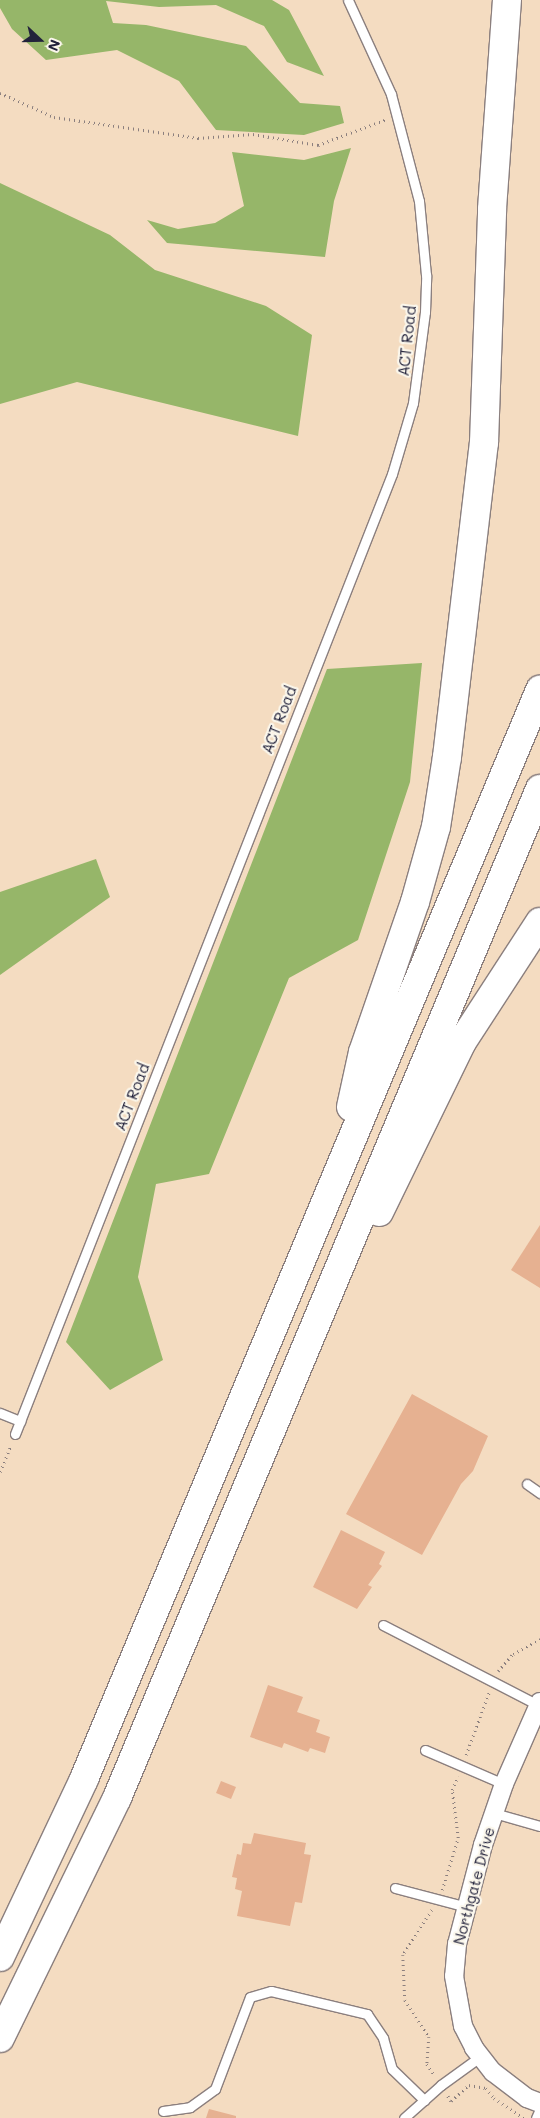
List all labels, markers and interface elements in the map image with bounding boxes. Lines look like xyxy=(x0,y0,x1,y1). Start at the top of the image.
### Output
north arrow xyxy=(15,15,65,65)
text: N xyxy=(44,37,65,54)
street label: ACT Road xyxy=(394,305,420,377)
street label: ACT Road xyxy=(258,684,300,756)
street label: ACT Road xyxy=(111,1061,153,1133)
street label: Northgate Drive xyxy=(450,1825,498,1947)

